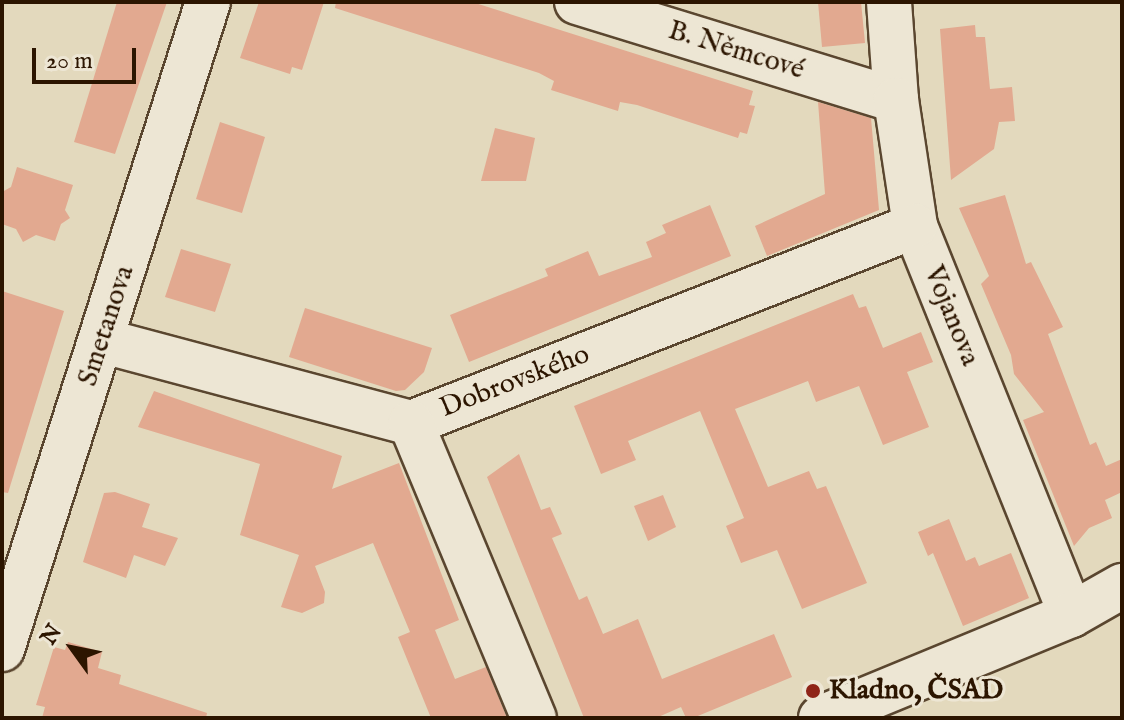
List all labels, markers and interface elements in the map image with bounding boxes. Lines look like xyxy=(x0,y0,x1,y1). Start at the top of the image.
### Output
street label: B. Němcové xyxy=(664,14,808,88)
scale bar xyxy=(36,32,140,82)
text: 20 m xyxy=(46,46,93,77)
street label: Vojanova xyxy=(916,261,986,371)
street label: Smetanova xyxy=(72,262,142,390)
street label: Dobrovského xyxy=(436,338,594,426)
north arrow xyxy=(32,608,112,688)
text: N xyxy=(35,619,69,651)
place label: Kladno, ČSAD xyxy=(829,674,1003,708)
marker: Kladno, ČSAD xyxy=(804,682,822,700)

